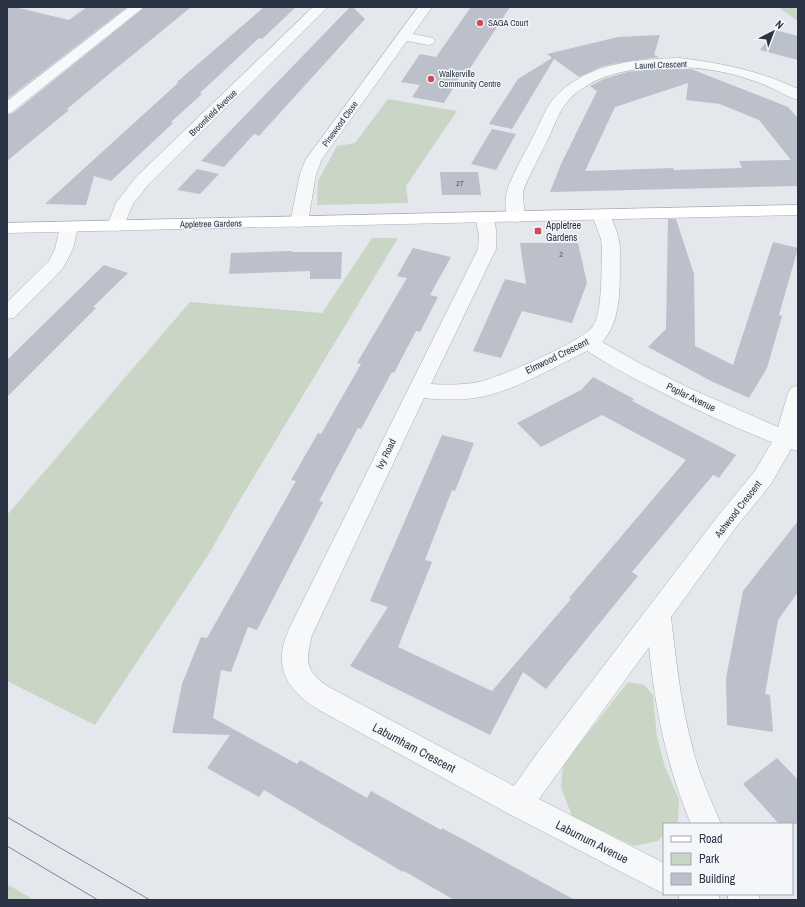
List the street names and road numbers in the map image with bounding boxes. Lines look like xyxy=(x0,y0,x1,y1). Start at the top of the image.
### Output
street label: Laurel Crescent xyxy=(635,58,687,72)
street label: Broomfield Avenue xyxy=(186,87,240,139)
street label: Pinewood Close xyxy=(319,99,361,149)
street label: Appletree Gardens xyxy=(179,217,242,231)
street label: Elmwood Crescent xyxy=(523,335,591,377)
street label: Poplar Avenue xyxy=(664,379,718,415)
street label: Ivy Road xyxy=(373,437,399,471)
street label: Ashwood Crescent xyxy=(711,477,765,541)
street label: Laburnham Crescent xyxy=(370,719,459,777)
street label: Laburnum Avenue xyxy=(553,817,631,867)

